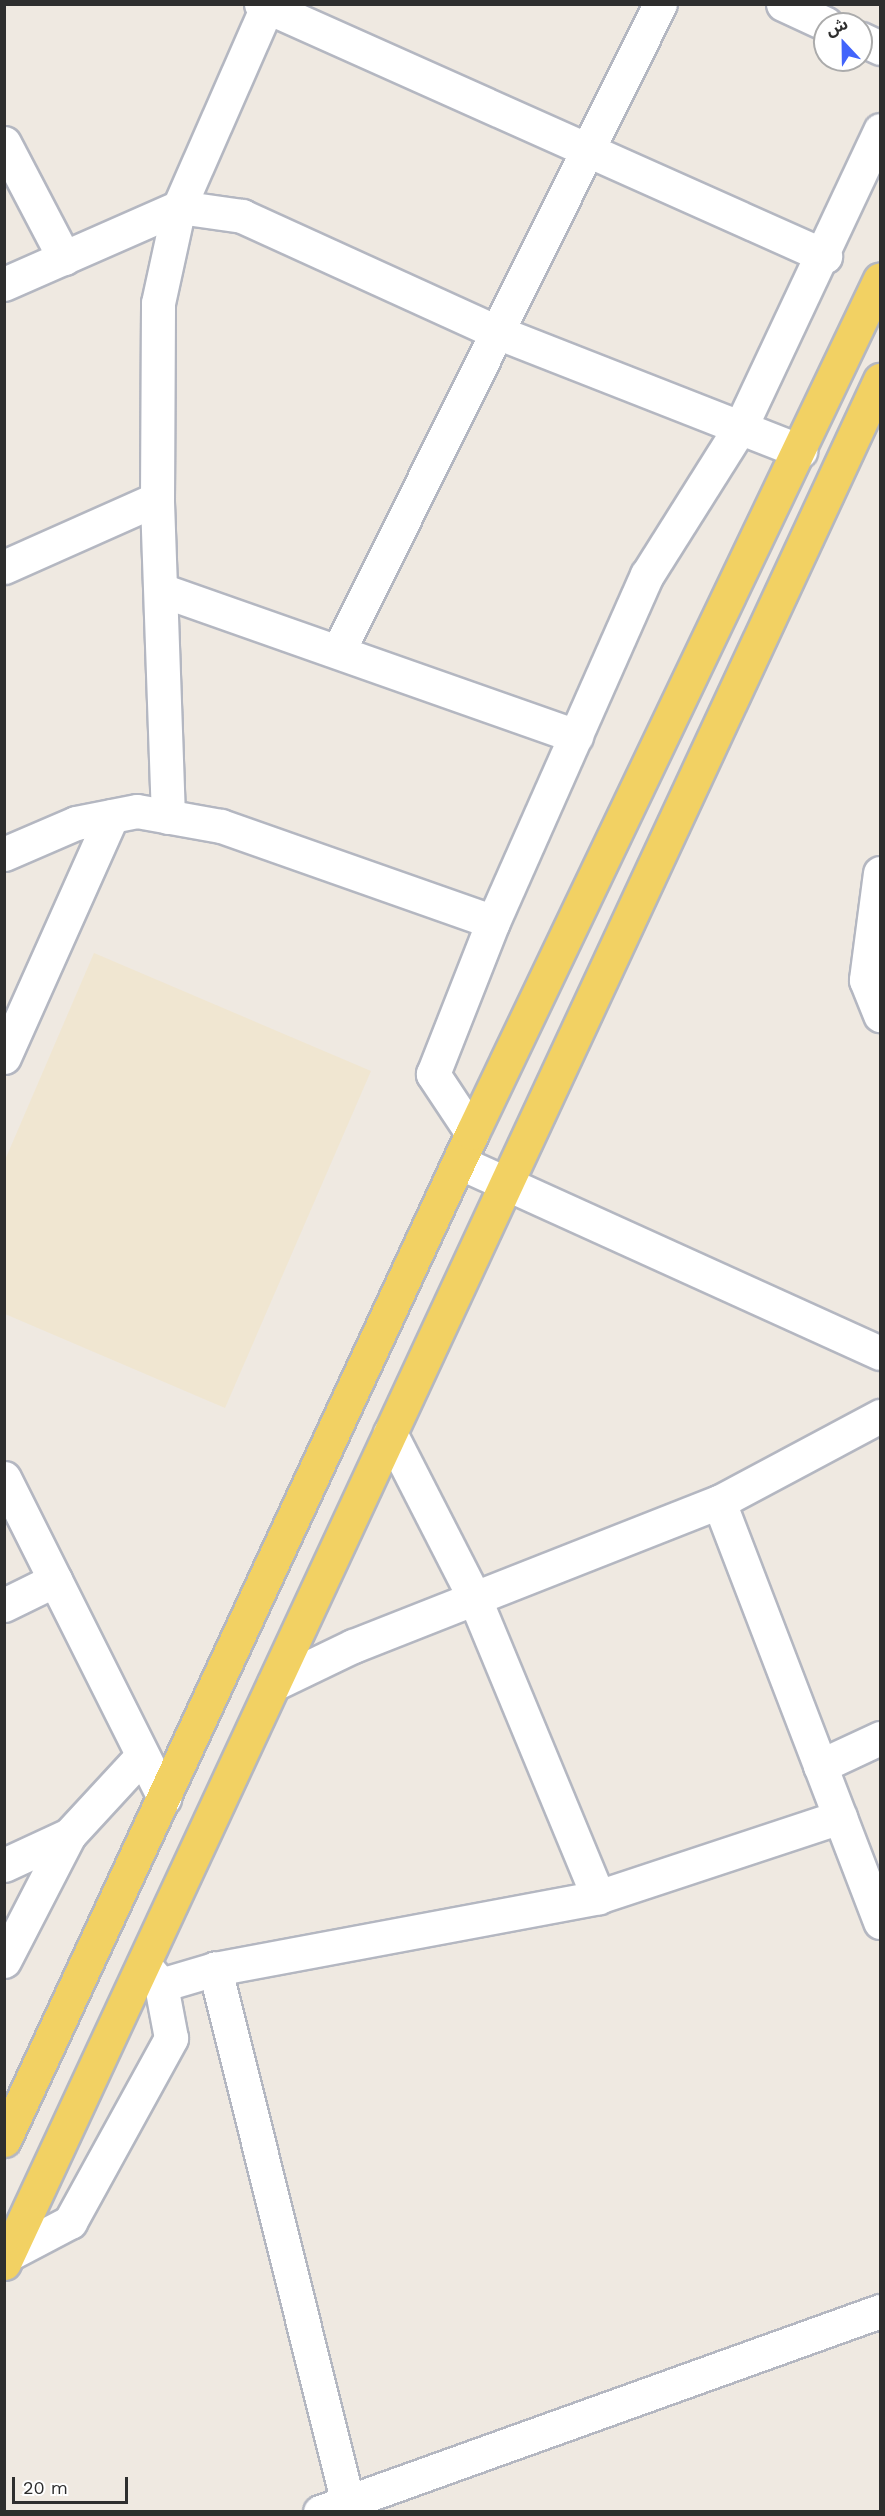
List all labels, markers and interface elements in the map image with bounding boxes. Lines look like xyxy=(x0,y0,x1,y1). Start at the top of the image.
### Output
north arrow xyxy=(813,12,873,72)
text: ش xyxy=(823,14,851,40)
scale bar xyxy=(15,2465,130,2503)
text: 20 m xyxy=(23,2477,68,2498)

